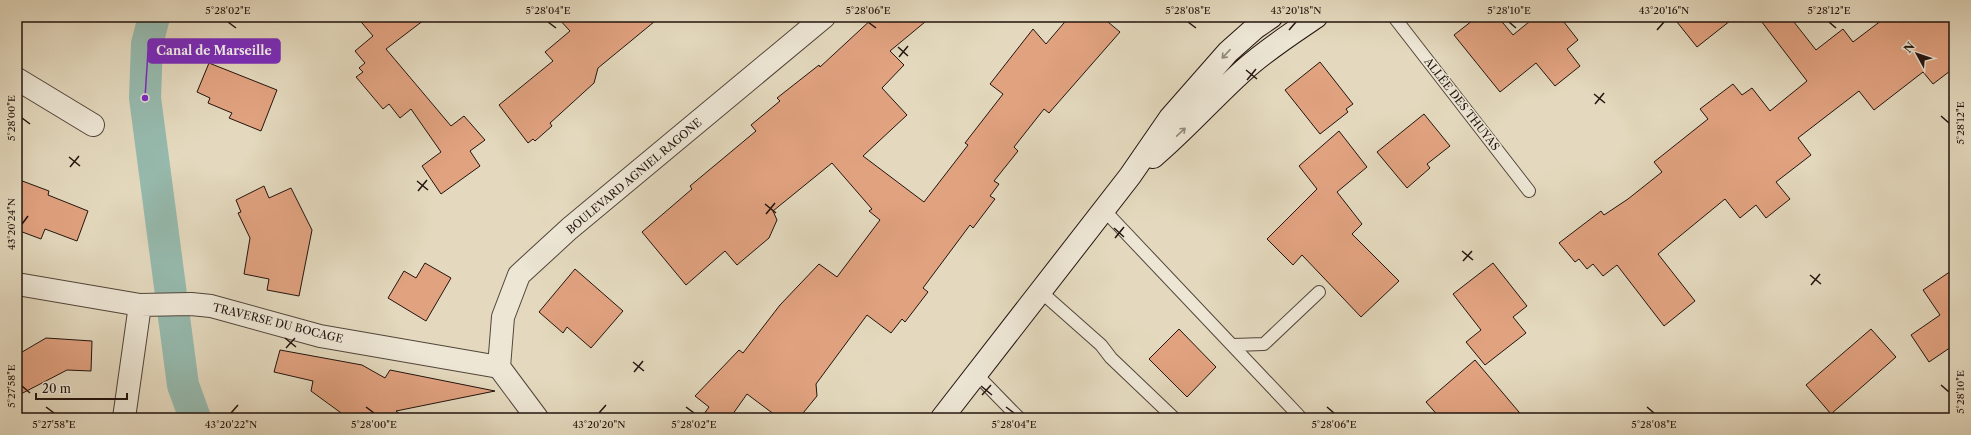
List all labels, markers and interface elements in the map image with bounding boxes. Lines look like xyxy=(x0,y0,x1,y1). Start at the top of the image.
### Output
text: 5°28'02"E xyxy=(205,4,251,17)
text: 5°28'04"E xyxy=(525,4,571,17)
text: 5°28'06"E xyxy=(845,4,891,17)
text: 5°28'08"E xyxy=(1165,4,1211,17)
text: 43°20'18"N xyxy=(1271,4,1321,17)
text: 5°28'10"E xyxy=(1487,4,1531,17)
text: 43°20'16"N xyxy=(1639,4,1689,17)
text: 5°28'12"E xyxy=(1807,4,1851,17)
north arrow xyxy=(1897,34,1937,74)
callout: Canal de Marseille xyxy=(148,39,280,63)
text: N xyxy=(1901,39,1918,56)
text: Canal de Marseille xyxy=(156,43,272,58)
one-way arrow xyxy=(1222,49,1231,60)
street label: ALLÉE DES THUYAS xyxy=(1421,54,1503,153)
text: 5°28'00"E xyxy=(5,95,18,141)
text: 5°28'12"E xyxy=(1954,101,1967,145)
street label: BOULEVARD AGNIEL RAGONE xyxy=(563,115,705,237)
one-way arrow xyxy=(1176,128,1186,137)
text: 43°20'24"N xyxy=(5,198,18,250)
street label: TRAVERSE DU BOCAGE xyxy=(211,300,345,346)
text: 5°27'58"E xyxy=(5,364,18,408)
text: 5°28'10"E xyxy=(1954,370,1967,414)
scale bar xyxy=(36,375,127,401)
text: 20 m xyxy=(42,381,71,396)
text: 5°27'58"E xyxy=(32,418,76,431)
text: 43°20'22"N xyxy=(205,418,257,431)
text: 5°28'00"E xyxy=(351,418,397,431)
text: 43°20'20"N xyxy=(573,418,625,431)
text: 5°28'02"E xyxy=(671,418,717,431)
text: 5°28'04"E xyxy=(991,418,1037,431)
text: 5°28'06"E xyxy=(1311,418,1357,431)
text: 5°28'08"E xyxy=(1631,418,1677,431)

